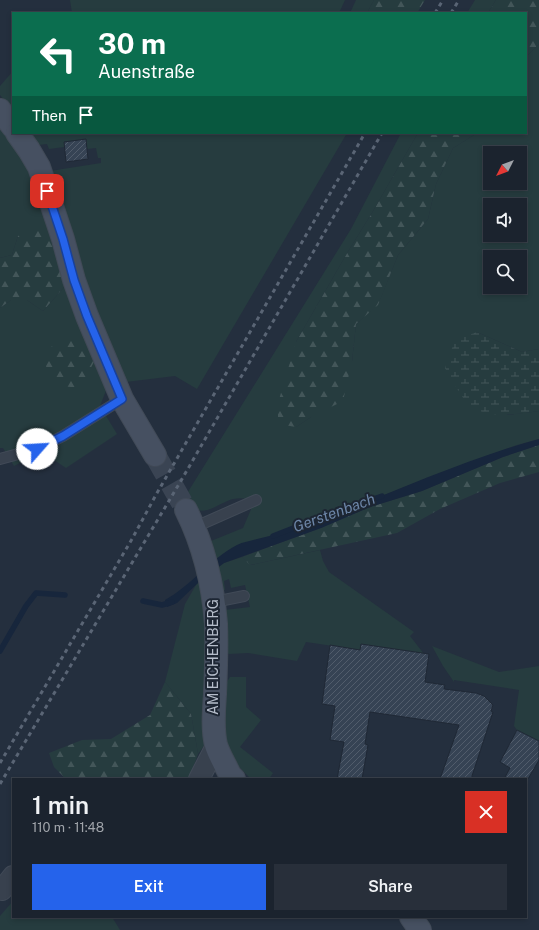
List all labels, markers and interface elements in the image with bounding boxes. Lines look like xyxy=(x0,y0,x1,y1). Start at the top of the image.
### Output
text: 30 m xyxy=(98,27,166,60)
icon: left xyxy=(32,28,84,80)
text: Auenstraße xyxy=(98,61,195,82)
icon: arrive xyxy=(75,104,97,126)
text: Then xyxy=(32,107,67,124)
north arrow xyxy=(483,146,527,190)
map controls xyxy=(483,146,527,294)
pin xyxy=(30,174,64,208)
icon: arrive xyxy=(36,180,58,202)
button: sound xyxy=(483,198,527,242)
button: search xyxy=(483,250,527,294)
position arrow xyxy=(16,428,58,470)
water label: Gerstenbach xyxy=(290,490,377,535)
street label: AM EICHENBERG xyxy=(205,599,221,715)
text: 1 min xyxy=(32,791,89,819)
button: close xyxy=(465,791,507,833)
text: 110 m · 11:48 xyxy=(32,820,104,835)
button: Exit xyxy=(32,864,266,910)
button: Share xyxy=(274,864,507,910)

